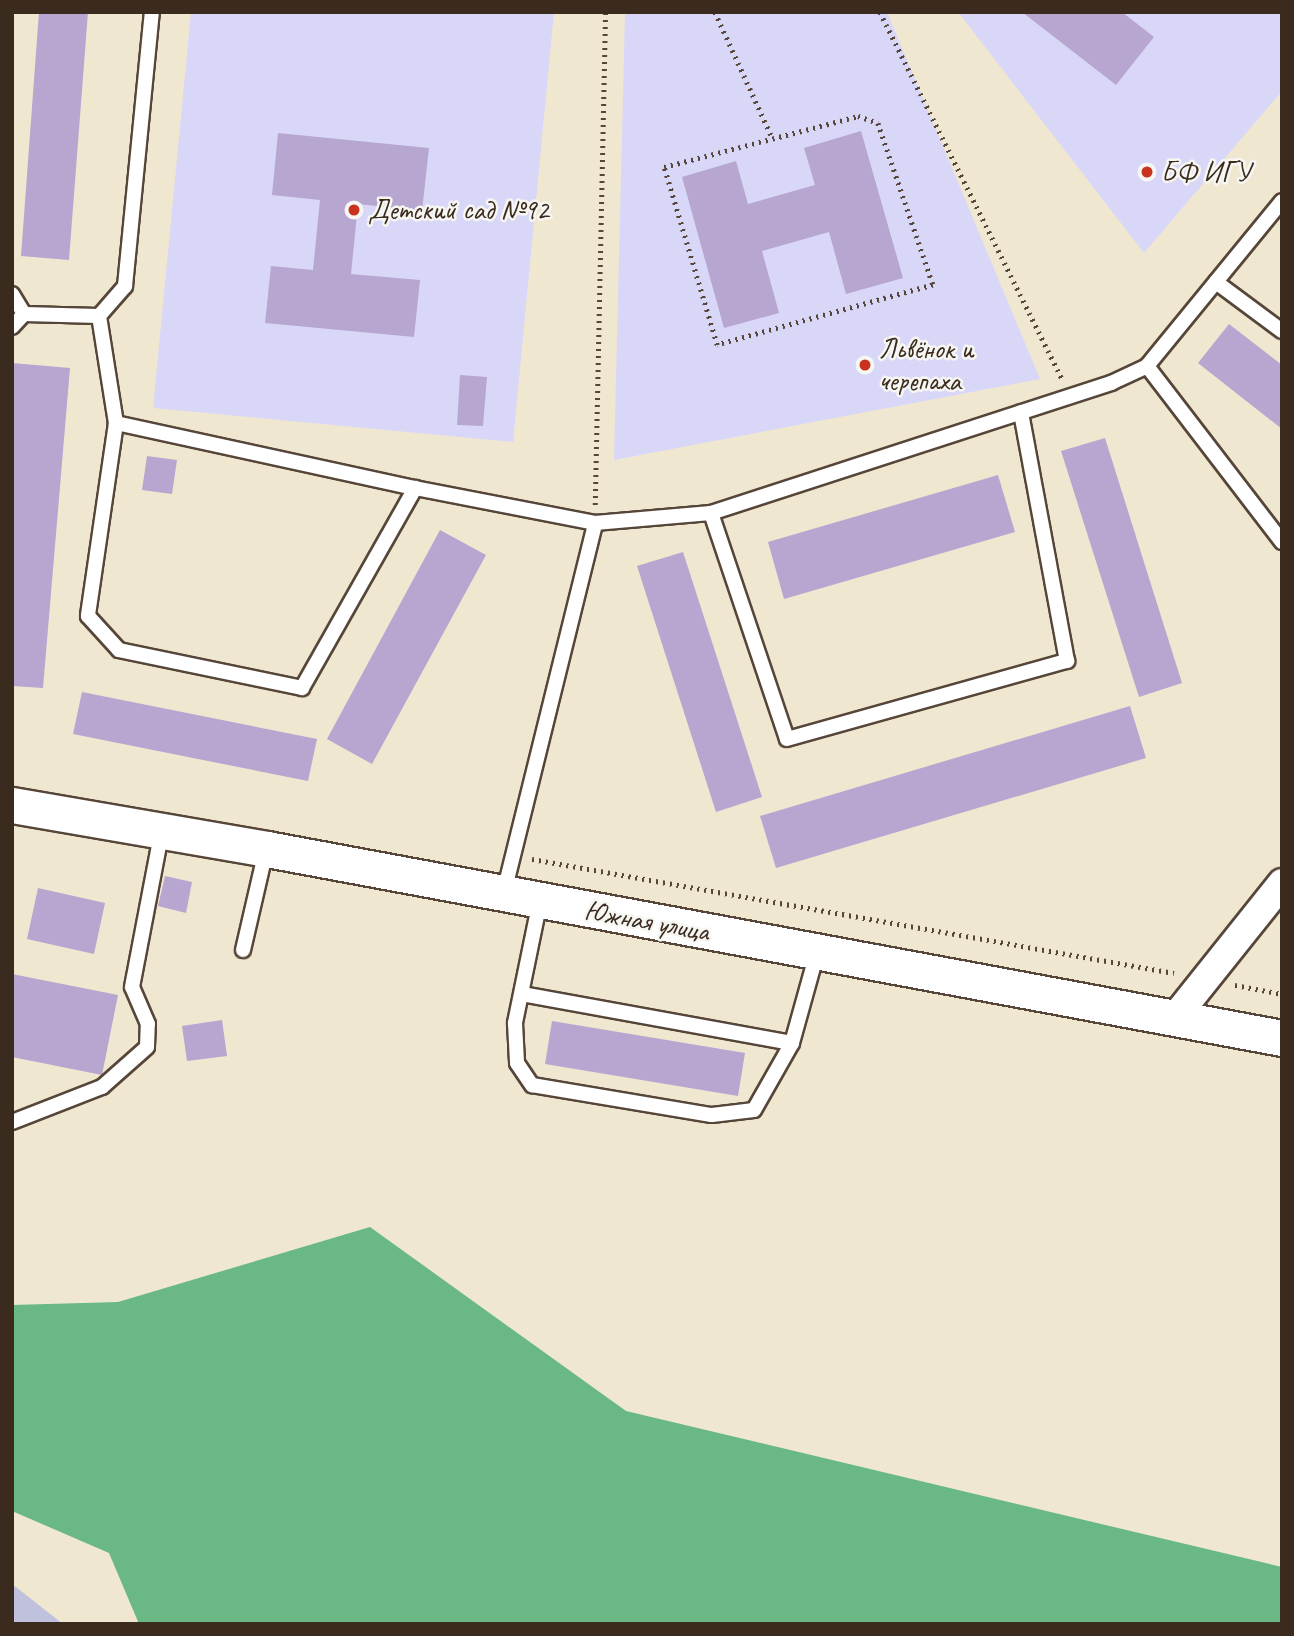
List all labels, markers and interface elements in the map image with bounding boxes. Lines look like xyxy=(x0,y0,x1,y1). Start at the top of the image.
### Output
place label: БФ ИГУ xyxy=(1161,155,1249,189)
marker: БФ ИГУ xyxy=(1139,164,1155,180)
place label: Детский сад №92 xyxy=(368,193,549,227)
marker: Детский сад №92 xyxy=(346,202,362,218)
place label: Львёнок и черепаха xyxy=(879,332,971,398)
marker: Львёнок и черепаха xyxy=(857,357,873,373)
street label: Южная улица xyxy=(581,893,713,949)

